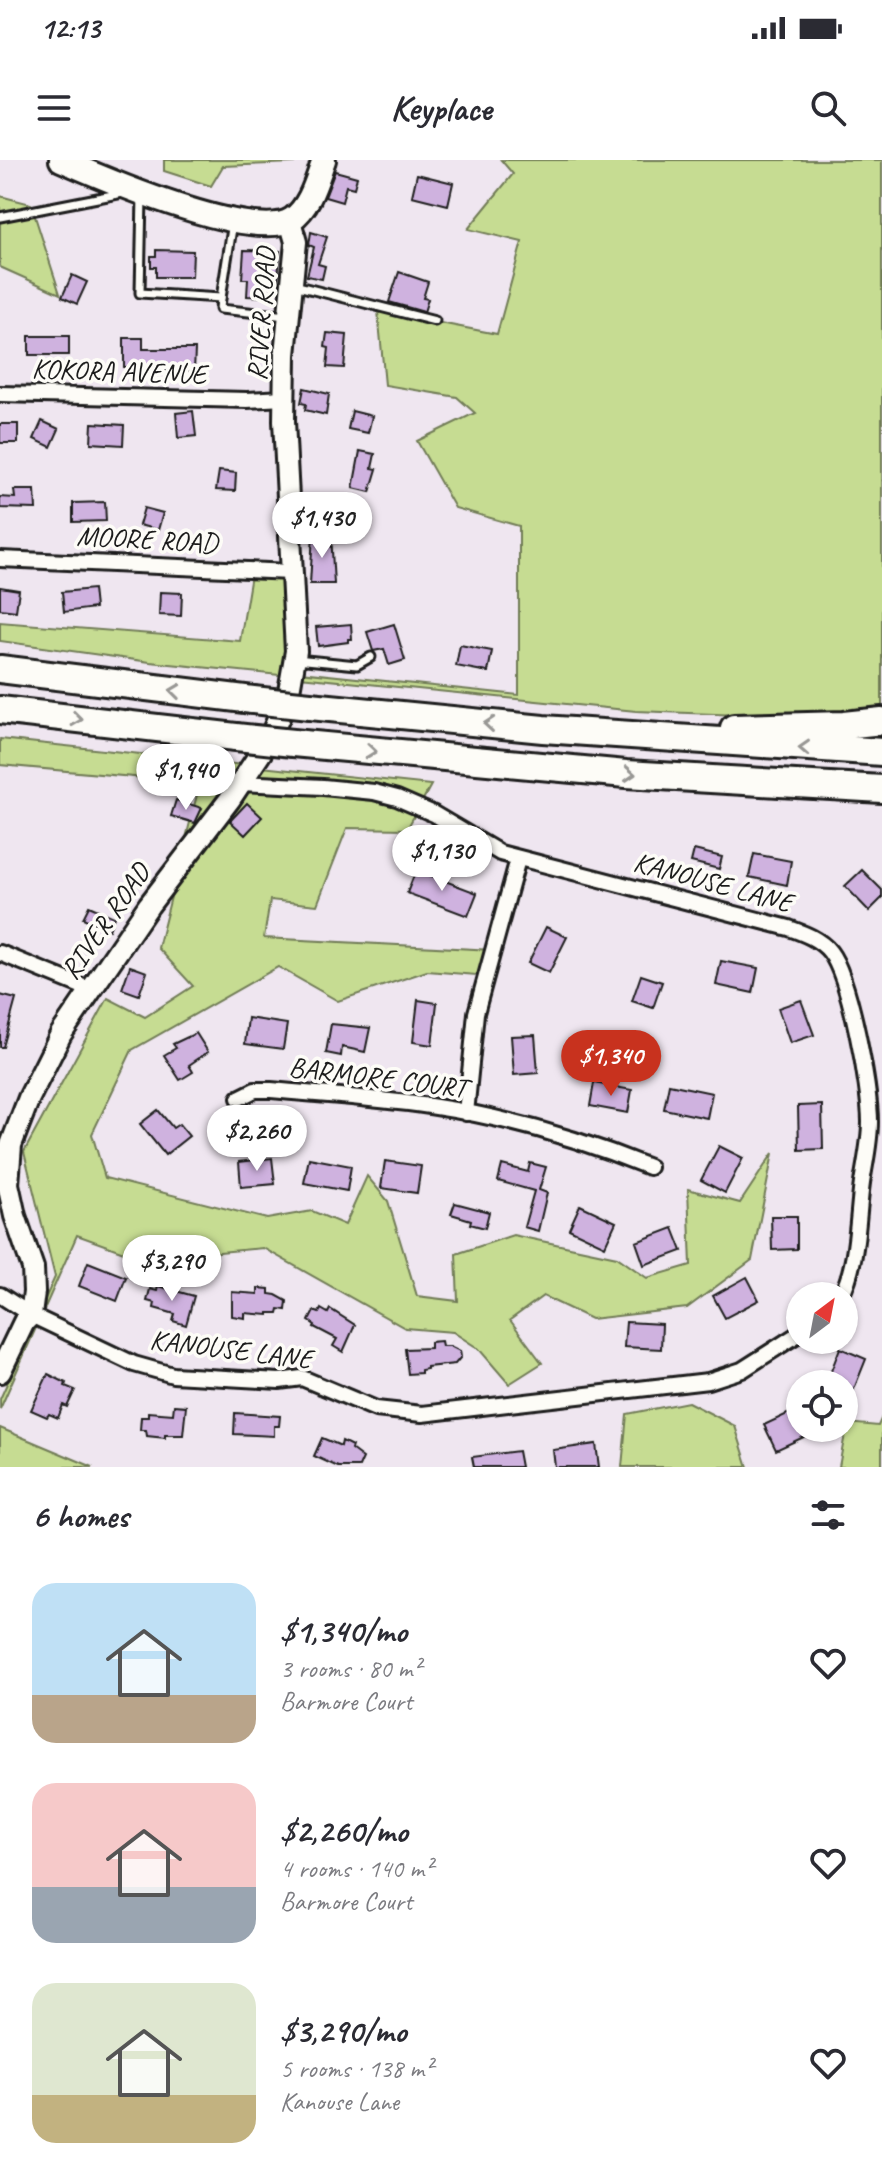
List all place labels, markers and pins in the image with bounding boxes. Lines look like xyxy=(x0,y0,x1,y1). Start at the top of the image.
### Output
pin: $1,430 xyxy=(257,492,387,560)
pin: $1,940 xyxy=(121,744,251,812)
pin: $1,130 xyxy=(377,825,507,893)
pin: $1,340 xyxy=(546,1030,676,1098)
pin: $2,260 xyxy=(192,1105,322,1173)
pin: $3,290 xyxy=(107,1235,237,1303)

